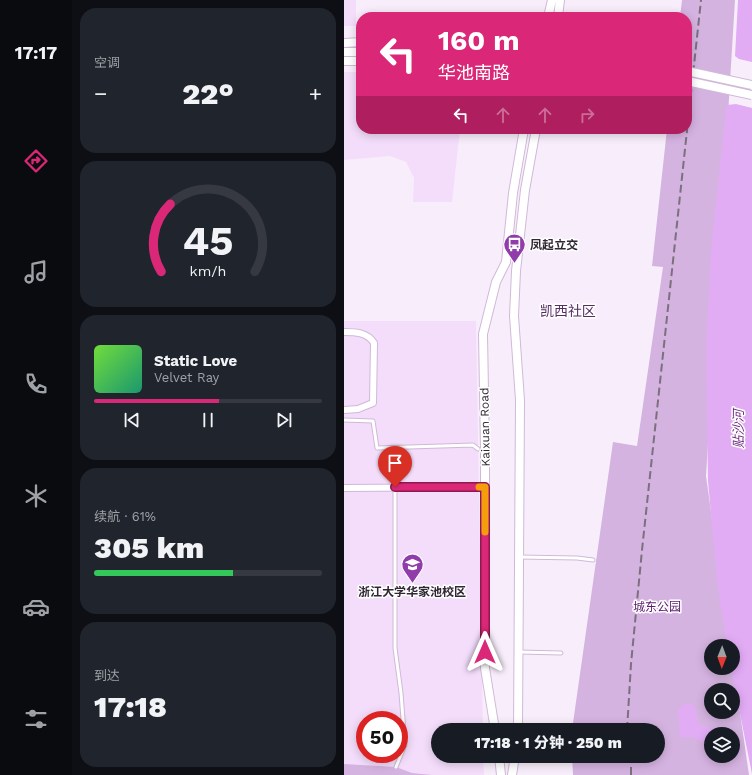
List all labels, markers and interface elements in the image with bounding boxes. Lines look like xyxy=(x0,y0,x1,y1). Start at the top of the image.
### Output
text: 160 m xyxy=(438,24,520,57)
icon: left xyxy=(372,28,424,80)
text: 17:17 xyxy=(15,42,57,63)
text: 空调 xyxy=(94,55,120,70)
text: 华池南路 xyxy=(438,62,510,83)
text: 22° xyxy=(182,76,234,111)
text: − xyxy=(94,81,107,106)
text: + xyxy=(309,81,322,106)
icon: left xyxy=(450,104,472,126)
icon: ahead xyxy=(492,104,514,126)
icon: ahead xyxy=(534,104,556,126)
icon: right xyxy=(576,104,598,126)
icon: directions xyxy=(22,147,50,175)
text: 45 xyxy=(182,216,234,265)
bus stop icon: 凤起立交 xyxy=(501,232,527,265)
place label: 凤起立交 xyxy=(530,238,578,252)
icon: music xyxy=(22,258,50,286)
text: km/h xyxy=(190,263,226,279)
district label: 凯西社区 xyxy=(540,303,596,319)
text: Static Love xyxy=(154,352,237,370)
icon: phone xyxy=(22,370,50,398)
text: Velvet Ray xyxy=(154,370,219,385)
street label: Kaixuan Road xyxy=(477,387,493,467)
water label: 贴沙河 xyxy=(731,407,746,449)
icon: previous xyxy=(121,409,143,431)
icon: pause xyxy=(197,409,219,431)
icon: next xyxy=(273,409,295,431)
pin xyxy=(378,446,412,487)
icon: arrive xyxy=(384,452,406,474)
icon: climate xyxy=(22,482,50,510)
text: 续航 · 61% xyxy=(94,509,156,524)
text: 305 km xyxy=(94,530,204,565)
school or university icon: 浙江大学华家池校区 xyxy=(399,552,425,585)
place label: 浙江大学华家池校区 xyxy=(358,585,466,599)
icon: car xyxy=(22,593,50,621)
park label: 城东公园 xyxy=(633,600,681,614)
position arrow xyxy=(464,631,506,673)
north arrow xyxy=(704,639,740,675)
map controls xyxy=(704,639,740,763)
text: 到达 xyxy=(94,668,120,683)
button: search xyxy=(704,683,740,719)
text: 17:18 xyxy=(94,689,167,724)
icon: filters xyxy=(22,705,50,733)
speed limit sign: 50 xyxy=(356,711,408,763)
button: layers xyxy=(704,727,740,763)
text: 17:18 · 1 分钟 · 250 m xyxy=(474,734,622,752)

